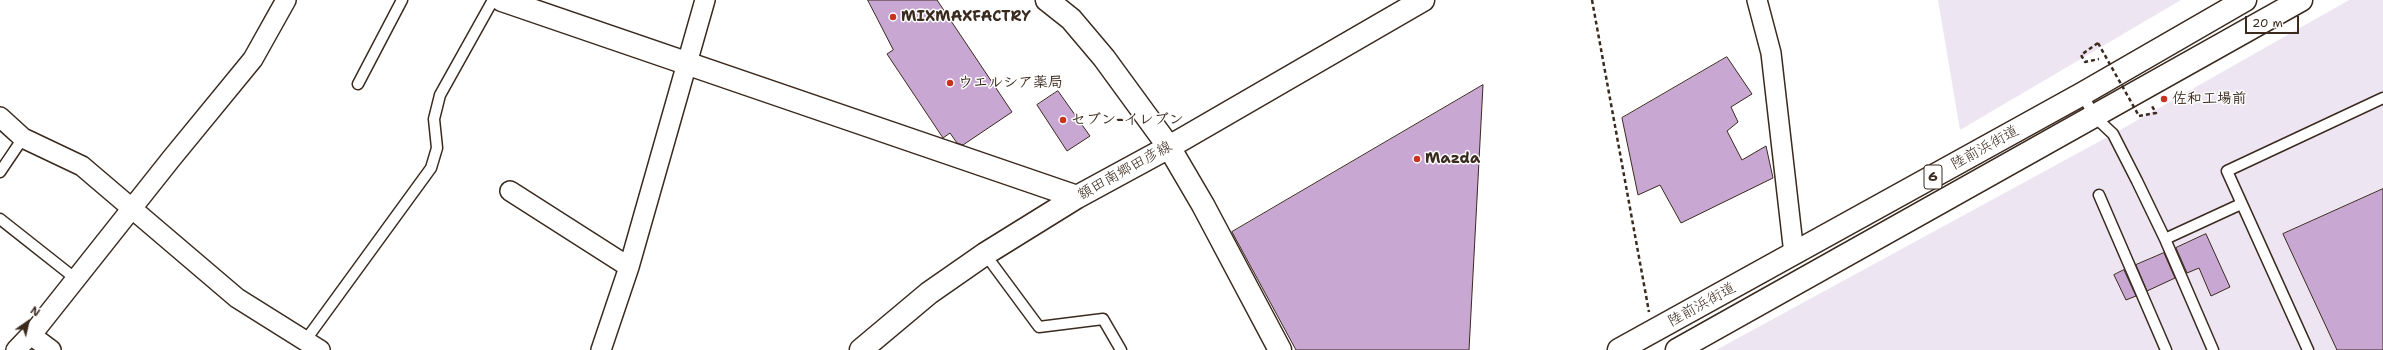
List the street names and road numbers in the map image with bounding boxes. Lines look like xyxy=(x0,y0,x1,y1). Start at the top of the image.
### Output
street label: 陸前浜街道 xyxy=(1948,122,2022,174)
street label: 額田南郷田彦線 xyxy=(1075,138,1175,204)
road number: 6 xyxy=(1924,165,1942,189)
street label: 陸前浜街道 xyxy=(1665,279,1739,331)

